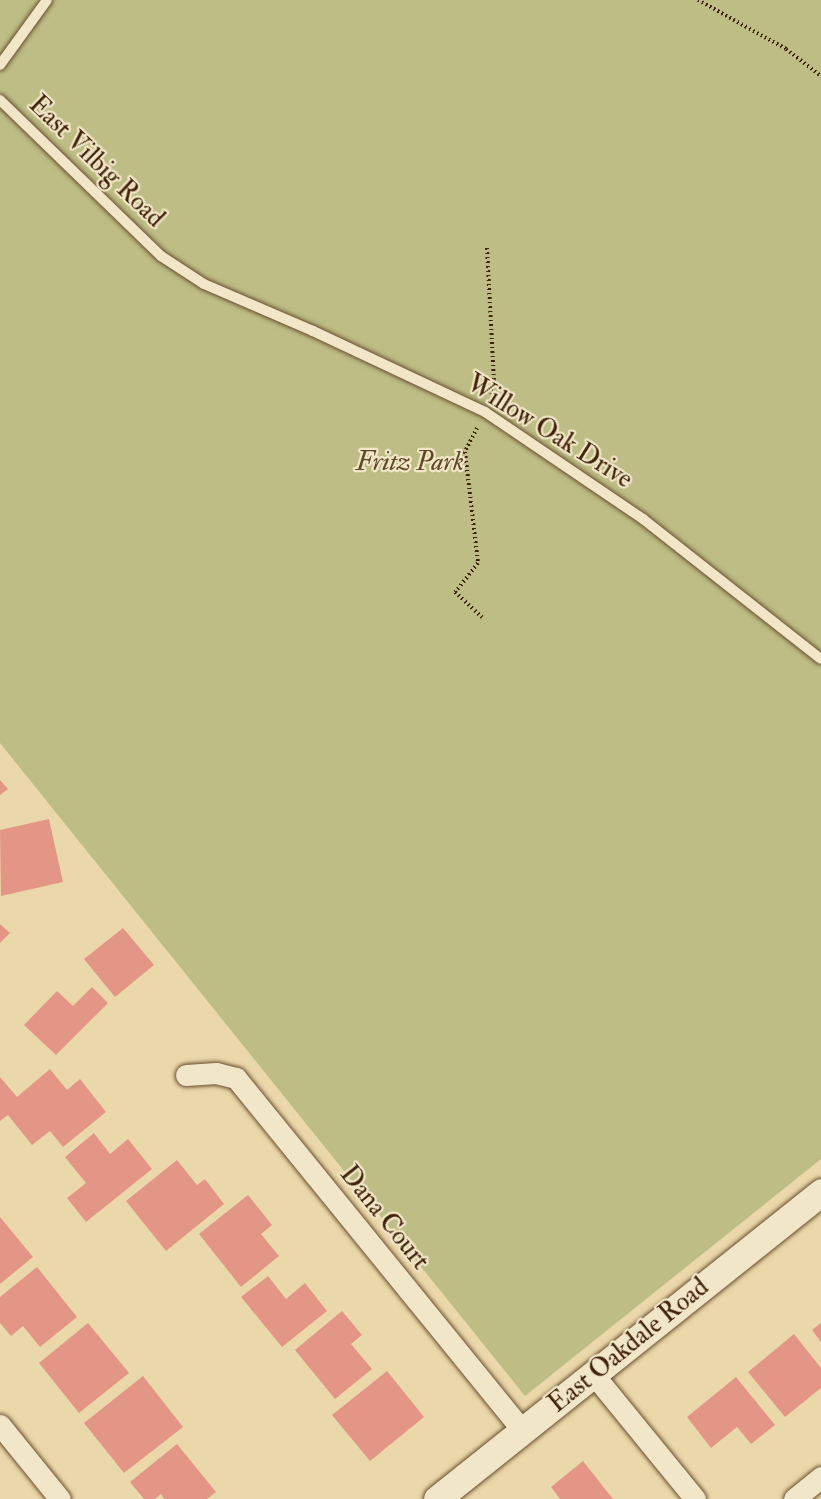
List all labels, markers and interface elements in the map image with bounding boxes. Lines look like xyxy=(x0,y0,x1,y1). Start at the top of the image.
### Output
street label: East Vilbig Road xyxy=(22,90,170,234)
street label: Willow Oak Drive xyxy=(460,368,638,496)
park label: Fritz Park xyxy=(356,447,464,479)
street label: Dana Court xyxy=(333,1160,435,1276)
street label: East Oakdale Road xyxy=(543,1272,715,1420)

